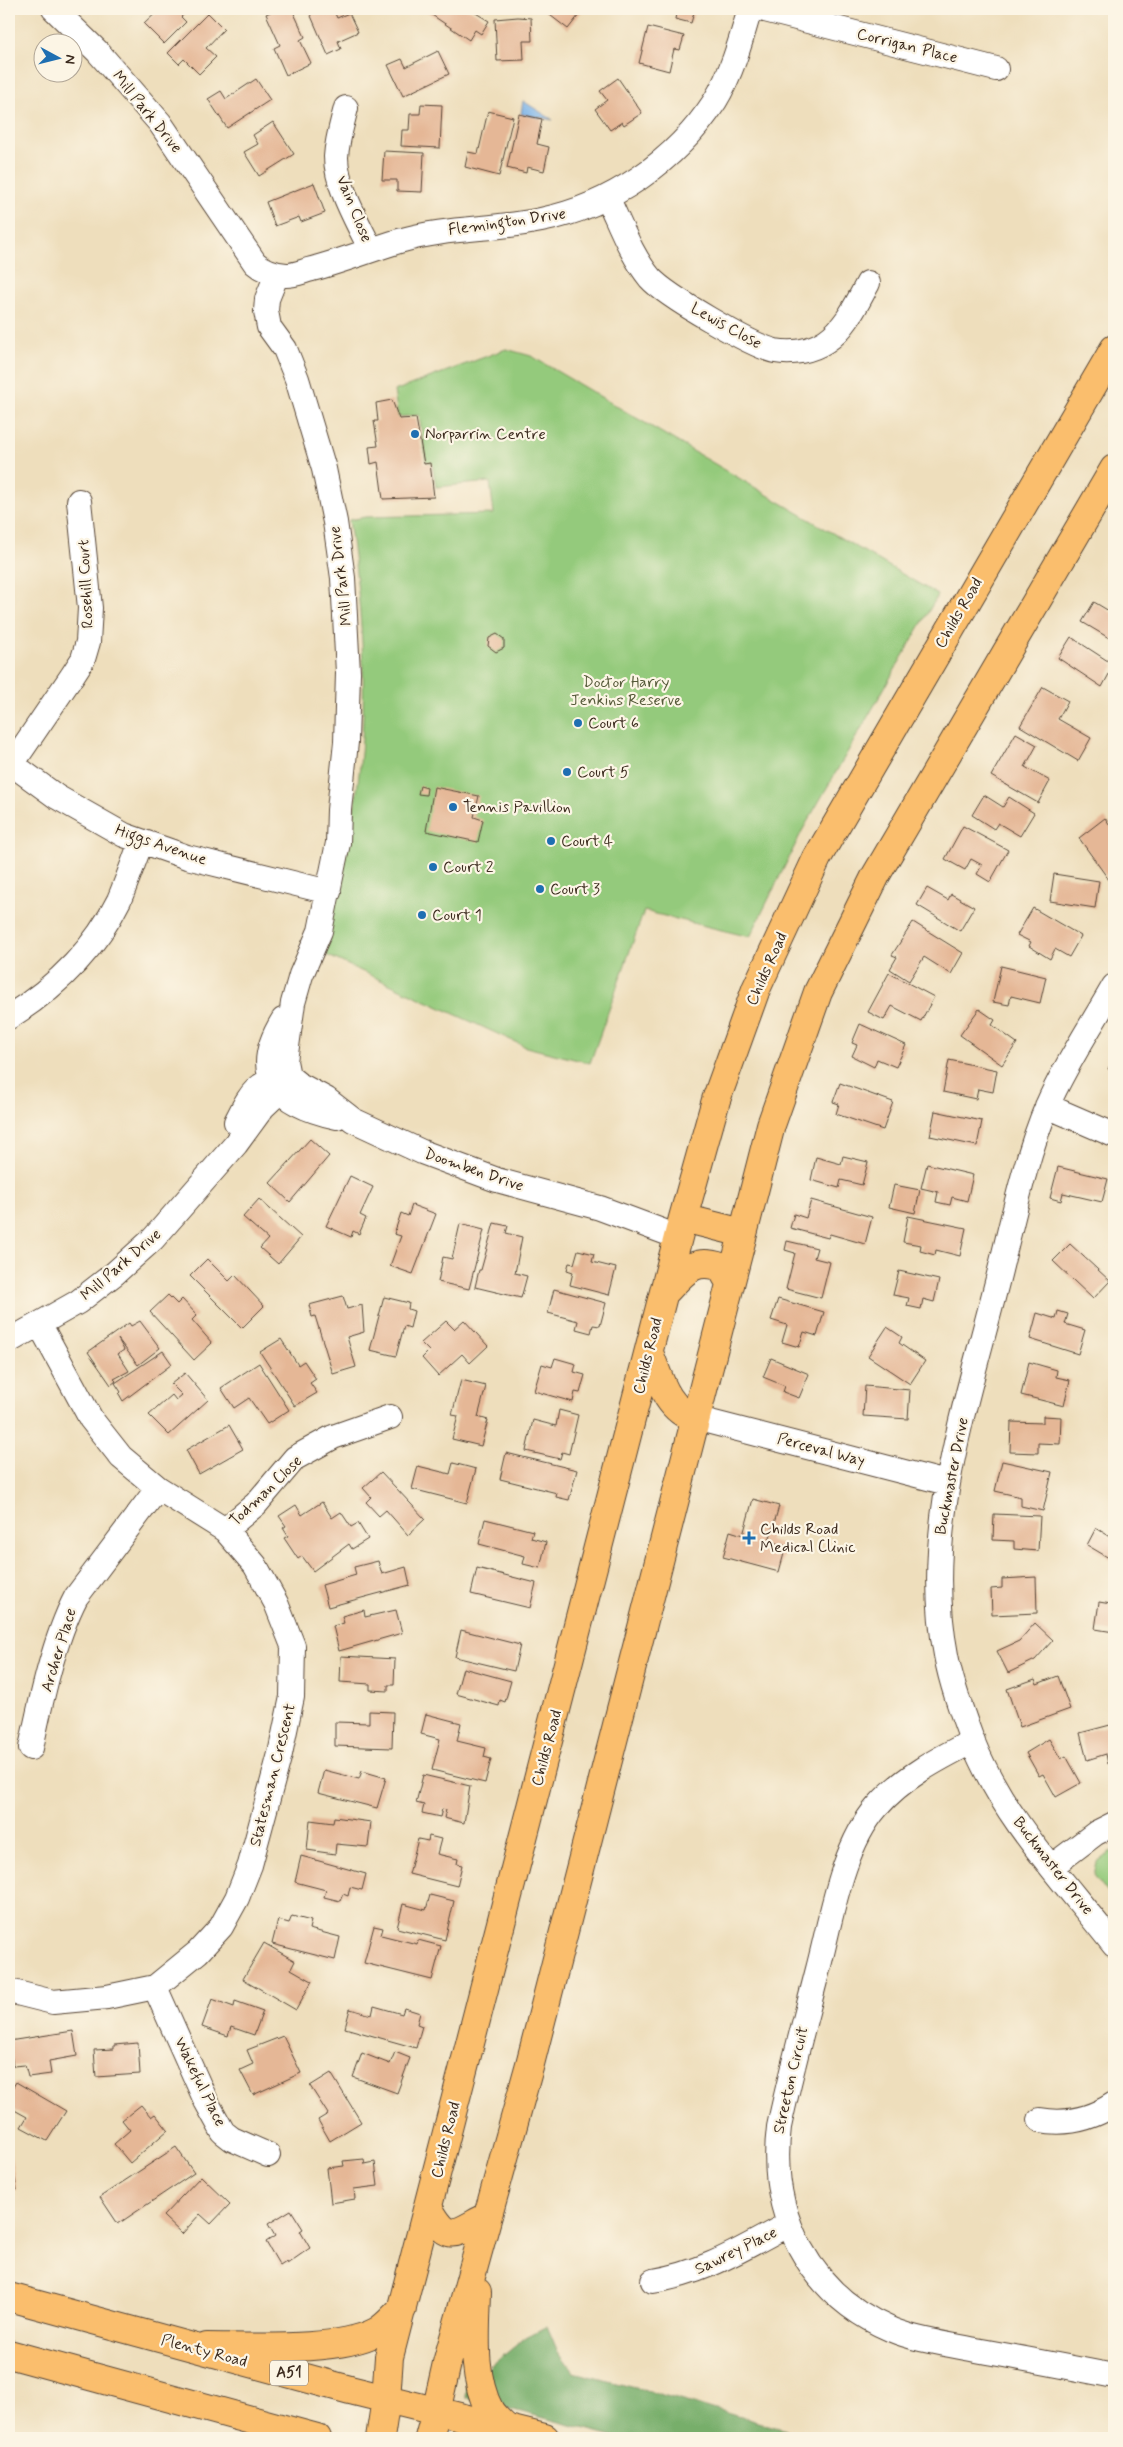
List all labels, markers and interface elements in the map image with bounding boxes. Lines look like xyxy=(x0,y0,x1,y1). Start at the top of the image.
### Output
street label: Corrigan Place xyxy=(854,23,960,69)
north arrow xyxy=(32,32,82,82)
text: N xyxy=(60,54,79,65)
street label: Mill Park Drive xyxy=(107,66,187,158)
street label: Vain Close xyxy=(331,172,377,246)
street label: Flemington Drive xyxy=(447,203,567,242)
street label: Lewis Close xyxy=(687,298,765,354)
place label: Norparrin Centre xyxy=(425,424,546,445)
marker: Norparrin Centre xyxy=(409,428,421,440)
street label: Mill Park Drive xyxy=(324,525,358,627)
street label: Rosehill Court xyxy=(73,539,99,629)
street label: Childs Road xyxy=(930,574,988,652)
park label: Doctor Harry Jenkins Reserve xyxy=(570,672,682,711)
place label: Court 6 xyxy=(588,713,639,734)
marker: Court 6 xyxy=(572,717,584,729)
place label: Court 5 xyxy=(577,762,629,783)
marker: Court 5 xyxy=(561,766,573,778)
place label: Tennis Pavillion xyxy=(463,797,571,818)
marker: Tennis Pavillion xyxy=(447,801,459,813)
street label: Higgs Avenue xyxy=(112,820,210,871)
place label: Court 4 xyxy=(561,831,613,852)
marker: Court 4 xyxy=(545,835,557,847)
place label: Court 2 xyxy=(443,857,494,878)
marker: Court 2 xyxy=(427,861,439,873)
place label: Court 3 xyxy=(550,879,600,900)
marker: Court 3 xyxy=(534,883,546,895)
place label: Court 1 xyxy=(432,905,482,926)
marker: Court 1 xyxy=(416,909,428,921)
street label: Childs Road xyxy=(741,929,793,1009)
street label: Doomben Drive xyxy=(422,1143,526,1197)
street label: Mill Park Drive xyxy=(76,1224,166,1306)
street label: Childs Road xyxy=(628,1315,668,1397)
street label: Buckmaster Drive xyxy=(930,1415,974,1537)
street label: Perceval Way xyxy=(775,1428,867,1472)
street label: Todman Close xyxy=(225,1451,307,1531)
place label: Childs Road Medical Clinic xyxy=(760,1519,856,1558)
marker: Childs Road Medical Clinic xyxy=(742,1531,756,1545)
street label: Archer Place xyxy=(36,1606,82,1694)
street label: Statesman Crescent xyxy=(245,1701,301,1849)
street label: Childs Road xyxy=(527,1707,567,1789)
street label: Buckmaster Drive xyxy=(1008,1813,1098,1919)
street label: Streeton Circuit xyxy=(768,2024,814,2136)
street label: Wakeful Place xyxy=(169,2034,231,2130)
street label: Childs Road xyxy=(426,2099,466,2181)
street label: Sawrey Place xyxy=(691,2222,781,2280)
street label: Plenty Road xyxy=(159,2329,249,2373)
road number: A51 xyxy=(270,2360,308,2386)

